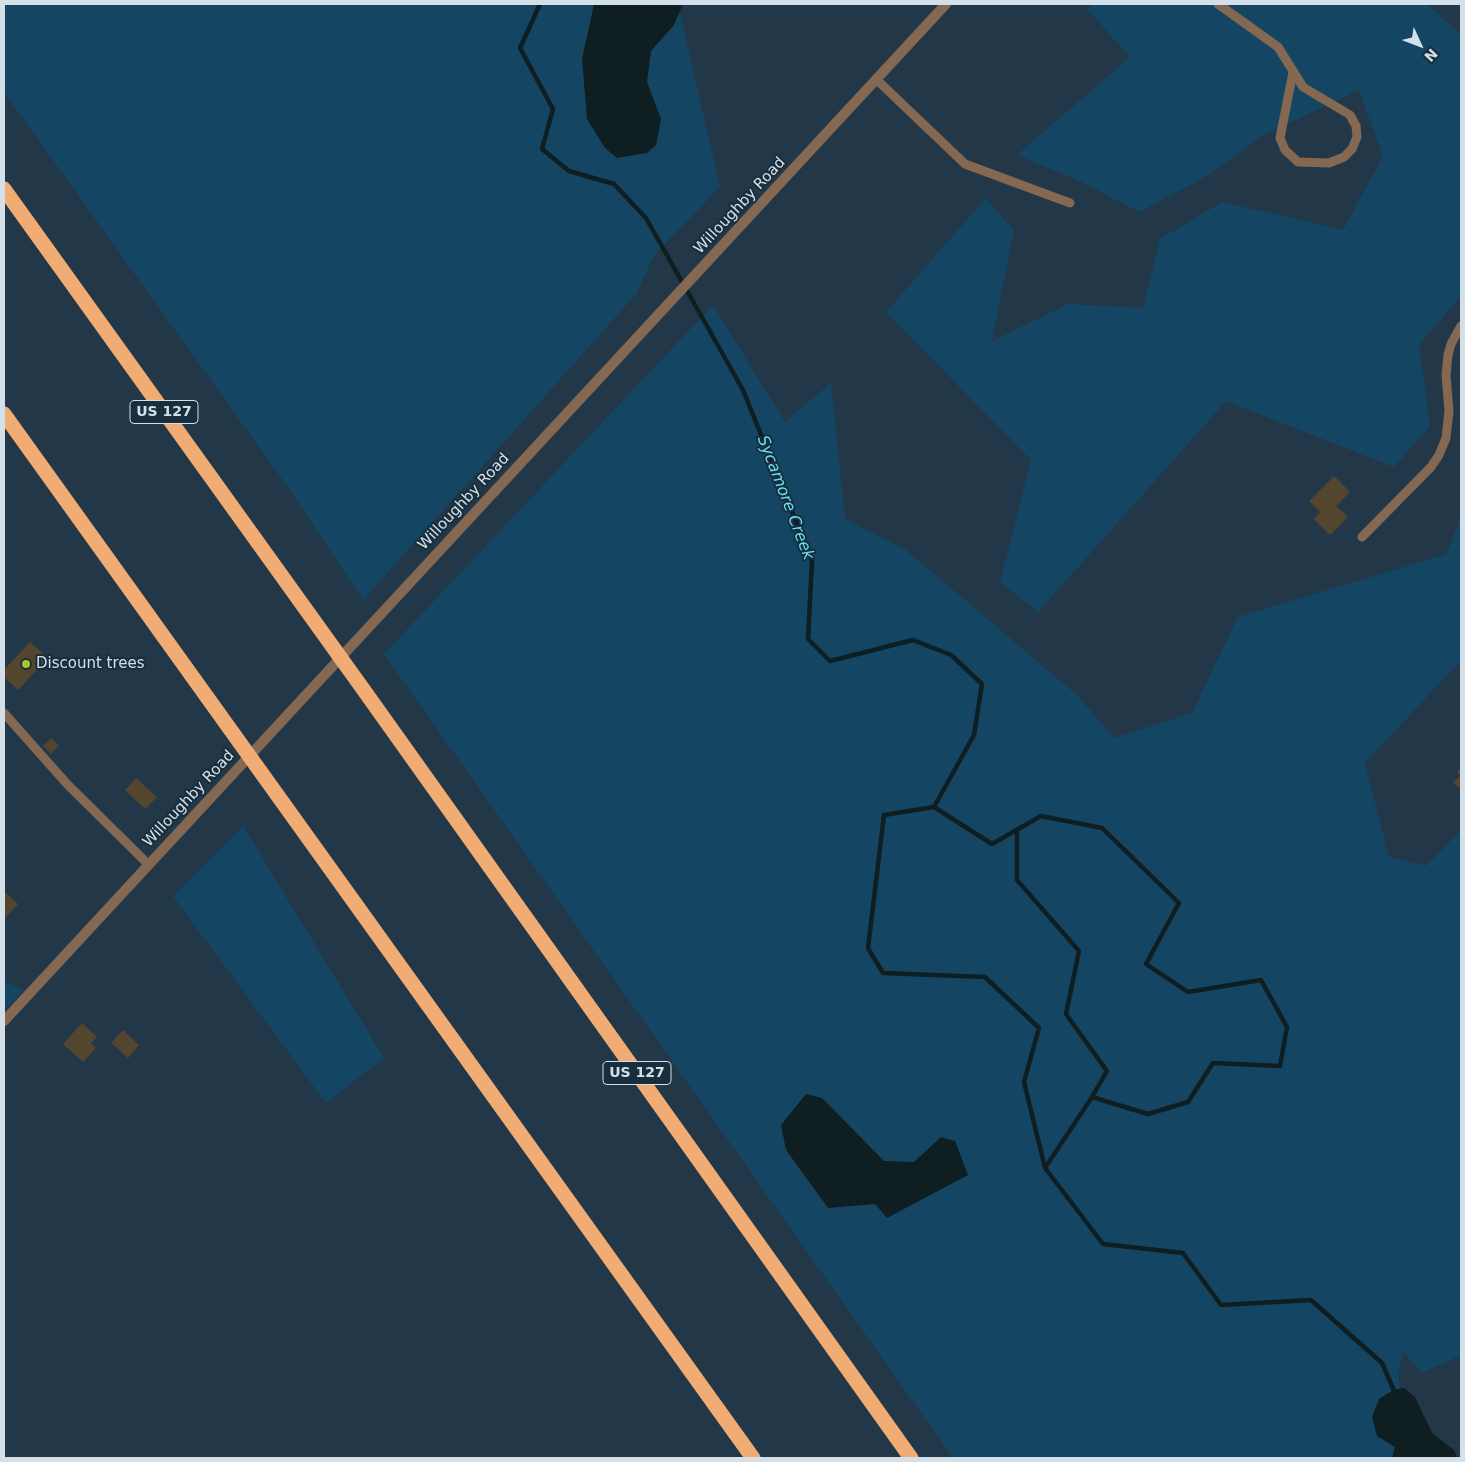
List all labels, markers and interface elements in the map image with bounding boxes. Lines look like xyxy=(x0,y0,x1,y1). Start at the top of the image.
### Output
north arrow xyxy=(1395,20,1445,70)
text: N xyxy=(1421,45,1441,65)
street label: Willoughby Road xyxy=(691,154,789,258)
road number: US 127 xyxy=(130,401,198,424)
water label: Sycamore Creek xyxy=(752,433,818,563)
street label: Willoughby Road xyxy=(415,450,513,554)
place label: Discount trees xyxy=(36,655,145,673)
marker: Discount trees xyxy=(20,658,32,670)
street label: Willoughby Road xyxy=(140,747,238,851)
road number: US 127 xyxy=(603,1062,671,1084)

